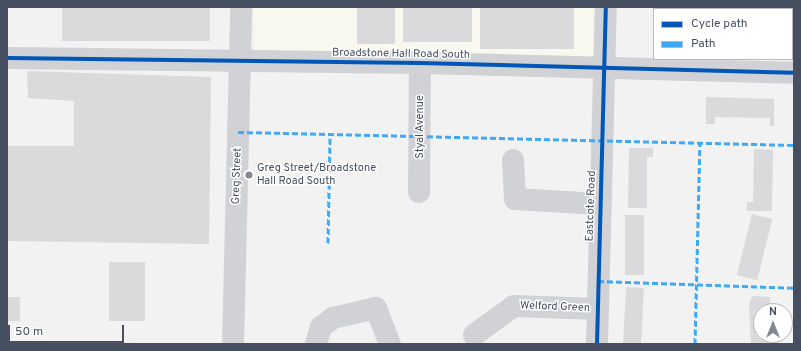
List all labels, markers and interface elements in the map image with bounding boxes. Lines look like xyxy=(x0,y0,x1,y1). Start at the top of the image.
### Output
legend xyxy=(653,8,793,60)
text: Cycle path xyxy=(691,16,748,32)
text: Path xyxy=(691,36,716,52)
street label: Broadstone Hall Road South xyxy=(332,46,470,62)
street label: Styal Avenue xyxy=(413,95,427,159)
street label: Greg Street xyxy=(229,147,245,205)
place label: Greg Street/Broadstone Hall Road South xyxy=(257,162,376,188)
marker: Greg Street/Broadstone Hall Road South xyxy=(244,170,254,180)
street label: Eastcote Road xyxy=(583,170,599,242)
street label: Welford Green xyxy=(520,299,590,315)
north arrow xyxy=(753,303,793,343)
text: N xyxy=(769,305,777,319)
scale bar xyxy=(10,317,126,343)
text: 50 m xyxy=(15,324,43,340)

